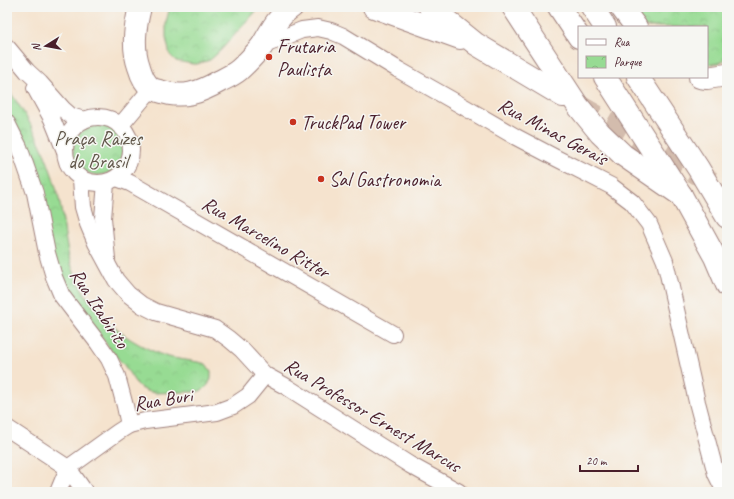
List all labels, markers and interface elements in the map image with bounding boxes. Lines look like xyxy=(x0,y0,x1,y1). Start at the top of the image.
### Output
north arrow xyxy=(26,26,66,66)
legend xyxy=(578,26,708,78)
place label: Frutaria Paulista xyxy=(277,34,336,82)
text: Rua xyxy=(614,34,631,50)
text: N xyxy=(28,41,44,53)
marker: Frutaria Paulista xyxy=(264,52,274,62)
text: Parque xyxy=(614,54,643,70)
street label: Rua Minas Gerais xyxy=(494,92,614,172)
place label: TruckPad Tower xyxy=(301,110,407,135)
marker: TruckPad Tower xyxy=(288,117,298,127)
park label: Praça Raízes do Brasil xyxy=(54,126,144,174)
place label: Sal Gastronomia xyxy=(329,167,442,192)
marker: Sal Gastronomia xyxy=(316,174,326,184)
street label: Rua Marcelino Ritter xyxy=(198,191,336,285)
street label: Rua Itabirito xyxy=(64,264,135,354)
street label: Rua Professor Ernest Marcus xyxy=(280,353,468,479)
street label: Rua Buri xyxy=(132,382,196,416)
scale bar xyxy=(580,447,638,473)
text: 20 m xyxy=(586,453,608,469)

